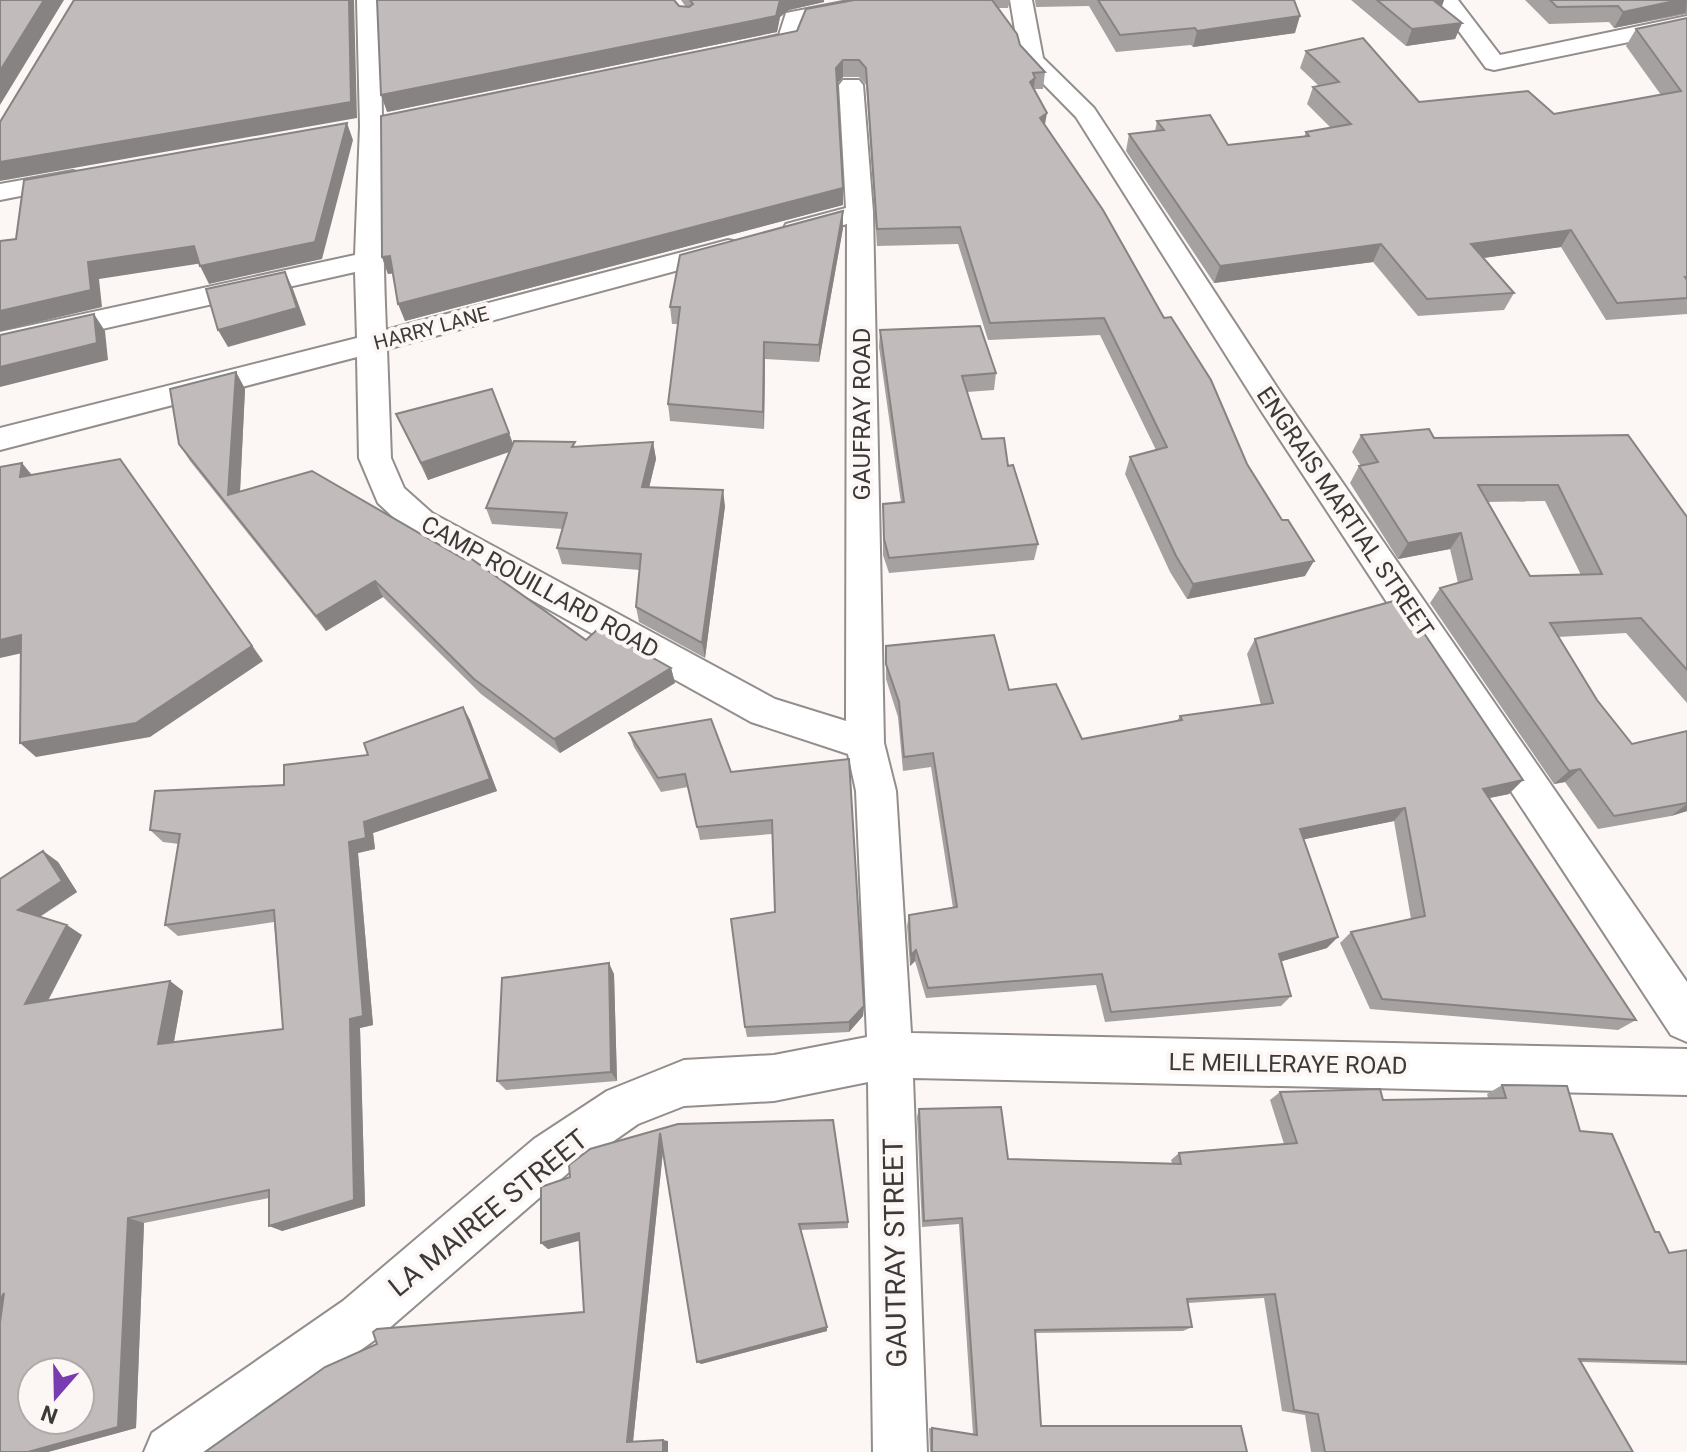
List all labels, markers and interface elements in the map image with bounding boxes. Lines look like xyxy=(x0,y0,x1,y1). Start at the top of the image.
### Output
street label: HARRY LANE xyxy=(371,301,491,355)
street label: GAUFRAY ROAD xyxy=(848,328,876,500)
street label: ENGRAIS MARTIAL STREET xyxy=(1251,382,1439,642)
street label: CAMP ROUILLARD ROAD xyxy=(416,510,664,664)
street label: LE MEILLERAYE ROAD xyxy=(1168,1048,1408,1080)
street label: LA MAIREE STREET xyxy=(382,1122,594,1303)
street label: GAUTRAY STREET xyxy=(876,1138,913,1368)
north arrow xyxy=(16,1356,96,1436)
text: N xyxy=(38,1400,61,1429)

